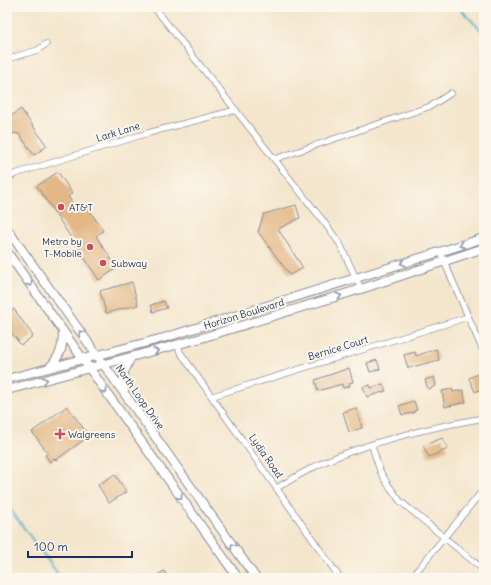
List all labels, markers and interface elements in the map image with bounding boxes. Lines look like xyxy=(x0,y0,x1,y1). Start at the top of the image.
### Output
street label: Lark Lane xyxy=(95,119,141,145)
place label: AT&T xyxy=(69,201,93,214)
marker: AT&T xyxy=(56,202,66,212)
place label: Metro by T-Mobile xyxy=(42,235,82,260)
one-way arrow xyxy=(459,240,466,249)
marker: Metro by T-Mobile xyxy=(85,242,95,252)
place label: Subway xyxy=(111,257,147,270)
marker: Subway xyxy=(98,258,108,268)
one-way arrow xyxy=(399,258,406,267)
one-way arrow xyxy=(25,280,33,287)
one-way arrow xyxy=(336,292,343,300)
street label: Horizon Boulevard xyxy=(202,296,286,332)
one-way arrow xyxy=(79,331,86,338)
street label: Bernice Court xyxy=(306,333,370,363)
one-way arrow xyxy=(152,347,159,356)
street label: North Loop Drive xyxy=(113,362,167,432)
one-way arrow xyxy=(41,376,48,385)
one-way arrow xyxy=(100,387,108,394)
place label: Walgreens xyxy=(68,428,116,441)
marker: Walgreens xyxy=(55,429,65,439)
street label: Lydia Road xyxy=(246,432,286,481)
one-way arrow xyxy=(175,493,183,500)
scale bar xyxy=(28,533,132,559)
text: 100 m xyxy=(34,539,68,554)
one-way arrow xyxy=(230,543,238,550)

